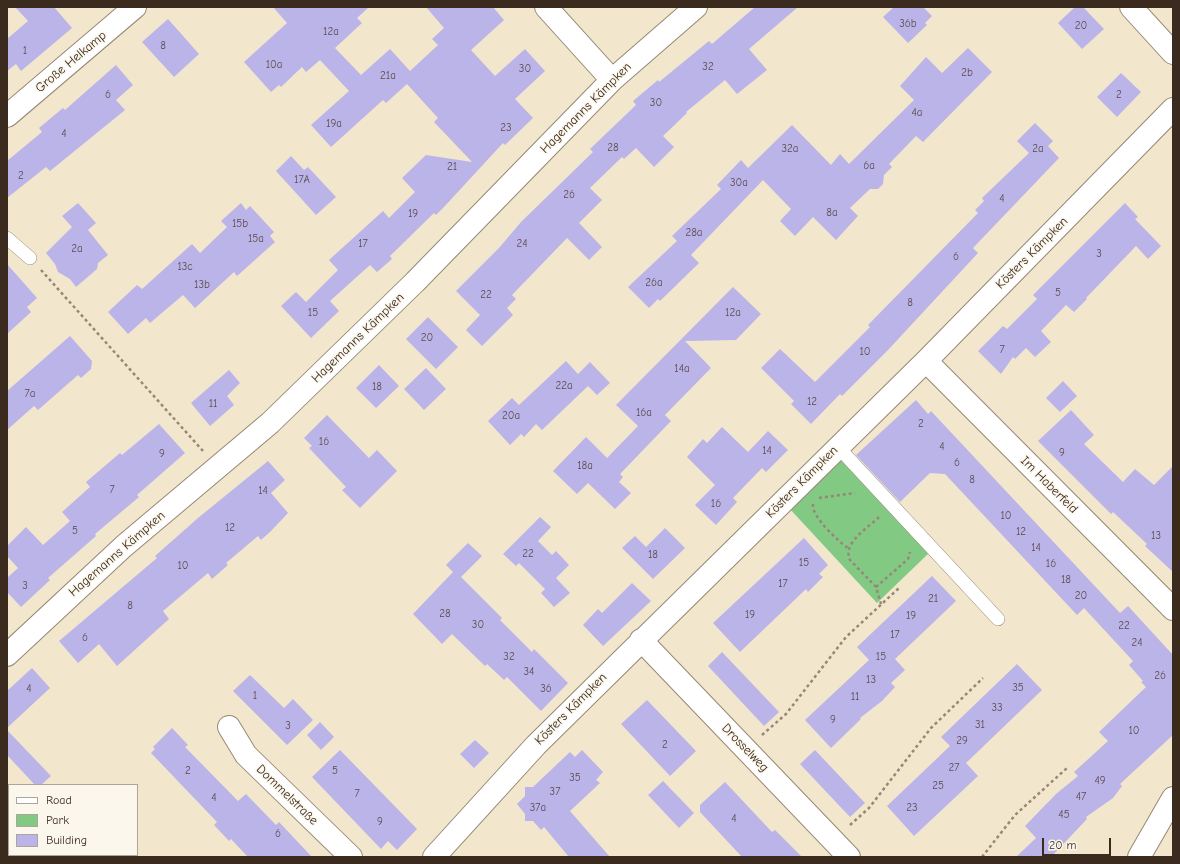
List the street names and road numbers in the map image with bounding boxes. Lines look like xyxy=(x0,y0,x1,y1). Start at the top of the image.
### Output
street label: Große Helkamp xyxy=(32,28,110,96)
street label: Hagemanns Kämpken xyxy=(537,59,635,157)
street label: Kösters Kämpken xyxy=(993,214,1071,292)
street label: Hagemanns Kämpken xyxy=(309,290,407,386)
street label: Kösters Kämpken xyxy=(763,443,841,521)
street label: Im Haberfeld xyxy=(1017,453,1081,517)
street label: Hagemanns Kämpken xyxy=(66,508,168,600)
street label: Kösters Kämpken xyxy=(532,670,610,748)
street label: Drosselweg xyxy=(718,721,772,775)
street label: Dommelstraße xyxy=(253,762,321,828)

